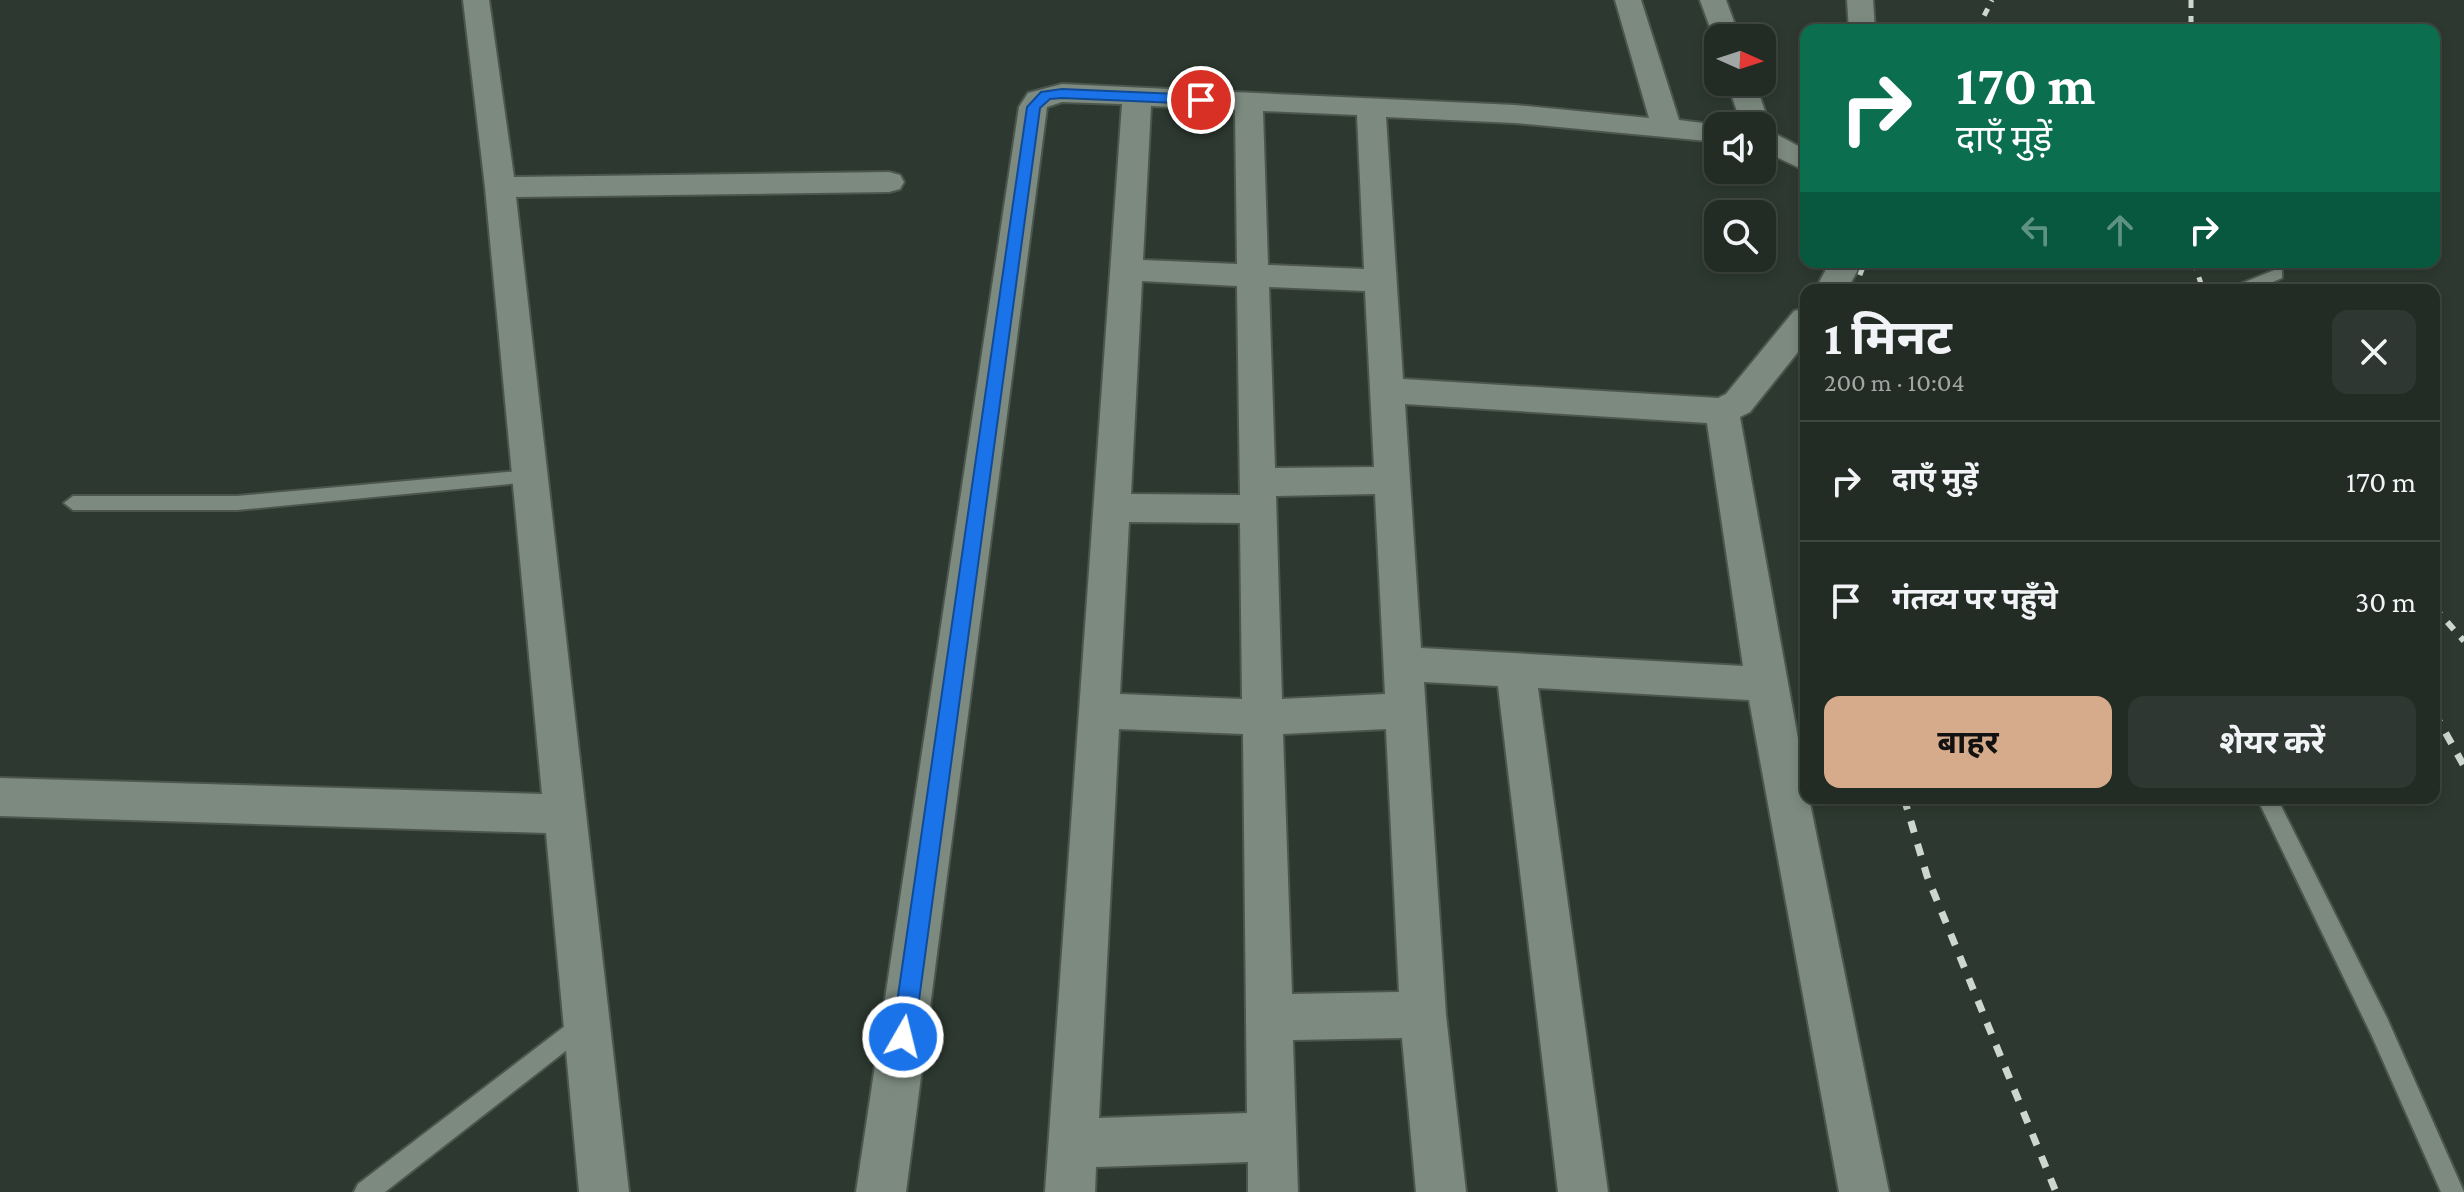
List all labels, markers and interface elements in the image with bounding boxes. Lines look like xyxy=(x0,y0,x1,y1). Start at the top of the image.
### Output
north arrow xyxy=(1704,24,1776,96)
map controls xyxy=(1704,24,1776,272)
text: 170 m xyxy=(1956,54,2095,116)
icon: right xyxy=(1824,56,1928,160)
pin xyxy=(1167,66,1235,134)
icon: arrive xyxy=(1179,78,1223,122)
button: sound xyxy=(1704,112,1776,184)
text: दाएँ मुड़ें xyxy=(1956,119,2052,159)
button: search xyxy=(1704,200,1776,272)
icon: left xyxy=(2014,208,2058,252)
icon: ahead xyxy=(2098,208,2142,252)
icon: right xyxy=(2182,208,2226,252)
button: close xyxy=(2332,310,2416,394)
text: 1 मिनट xyxy=(1824,311,1952,364)
text: 200 m · 10:04 xyxy=(1824,368,1965,397)
icon: right xyxy=(1824,459,1868,503)
text: दाएँ मुड़ें xyxy=(1892,462,1978,495)
text: 170 m xyxy=(2346,465,2416,498)
icon: arrive xyxy=(1824,579,1868,623)
text: गंतव्य पर पहुँचे xyxy=(1892,582,2058,615)
text: 30 m xyxy=(2355,585,2416,618)
button: बाहर xyxy=(1824,696,2112,788)
button: शेयर करें xyxy=(2128,696,2416,788)
position arrow xyxy=(861,995,945,1079)

